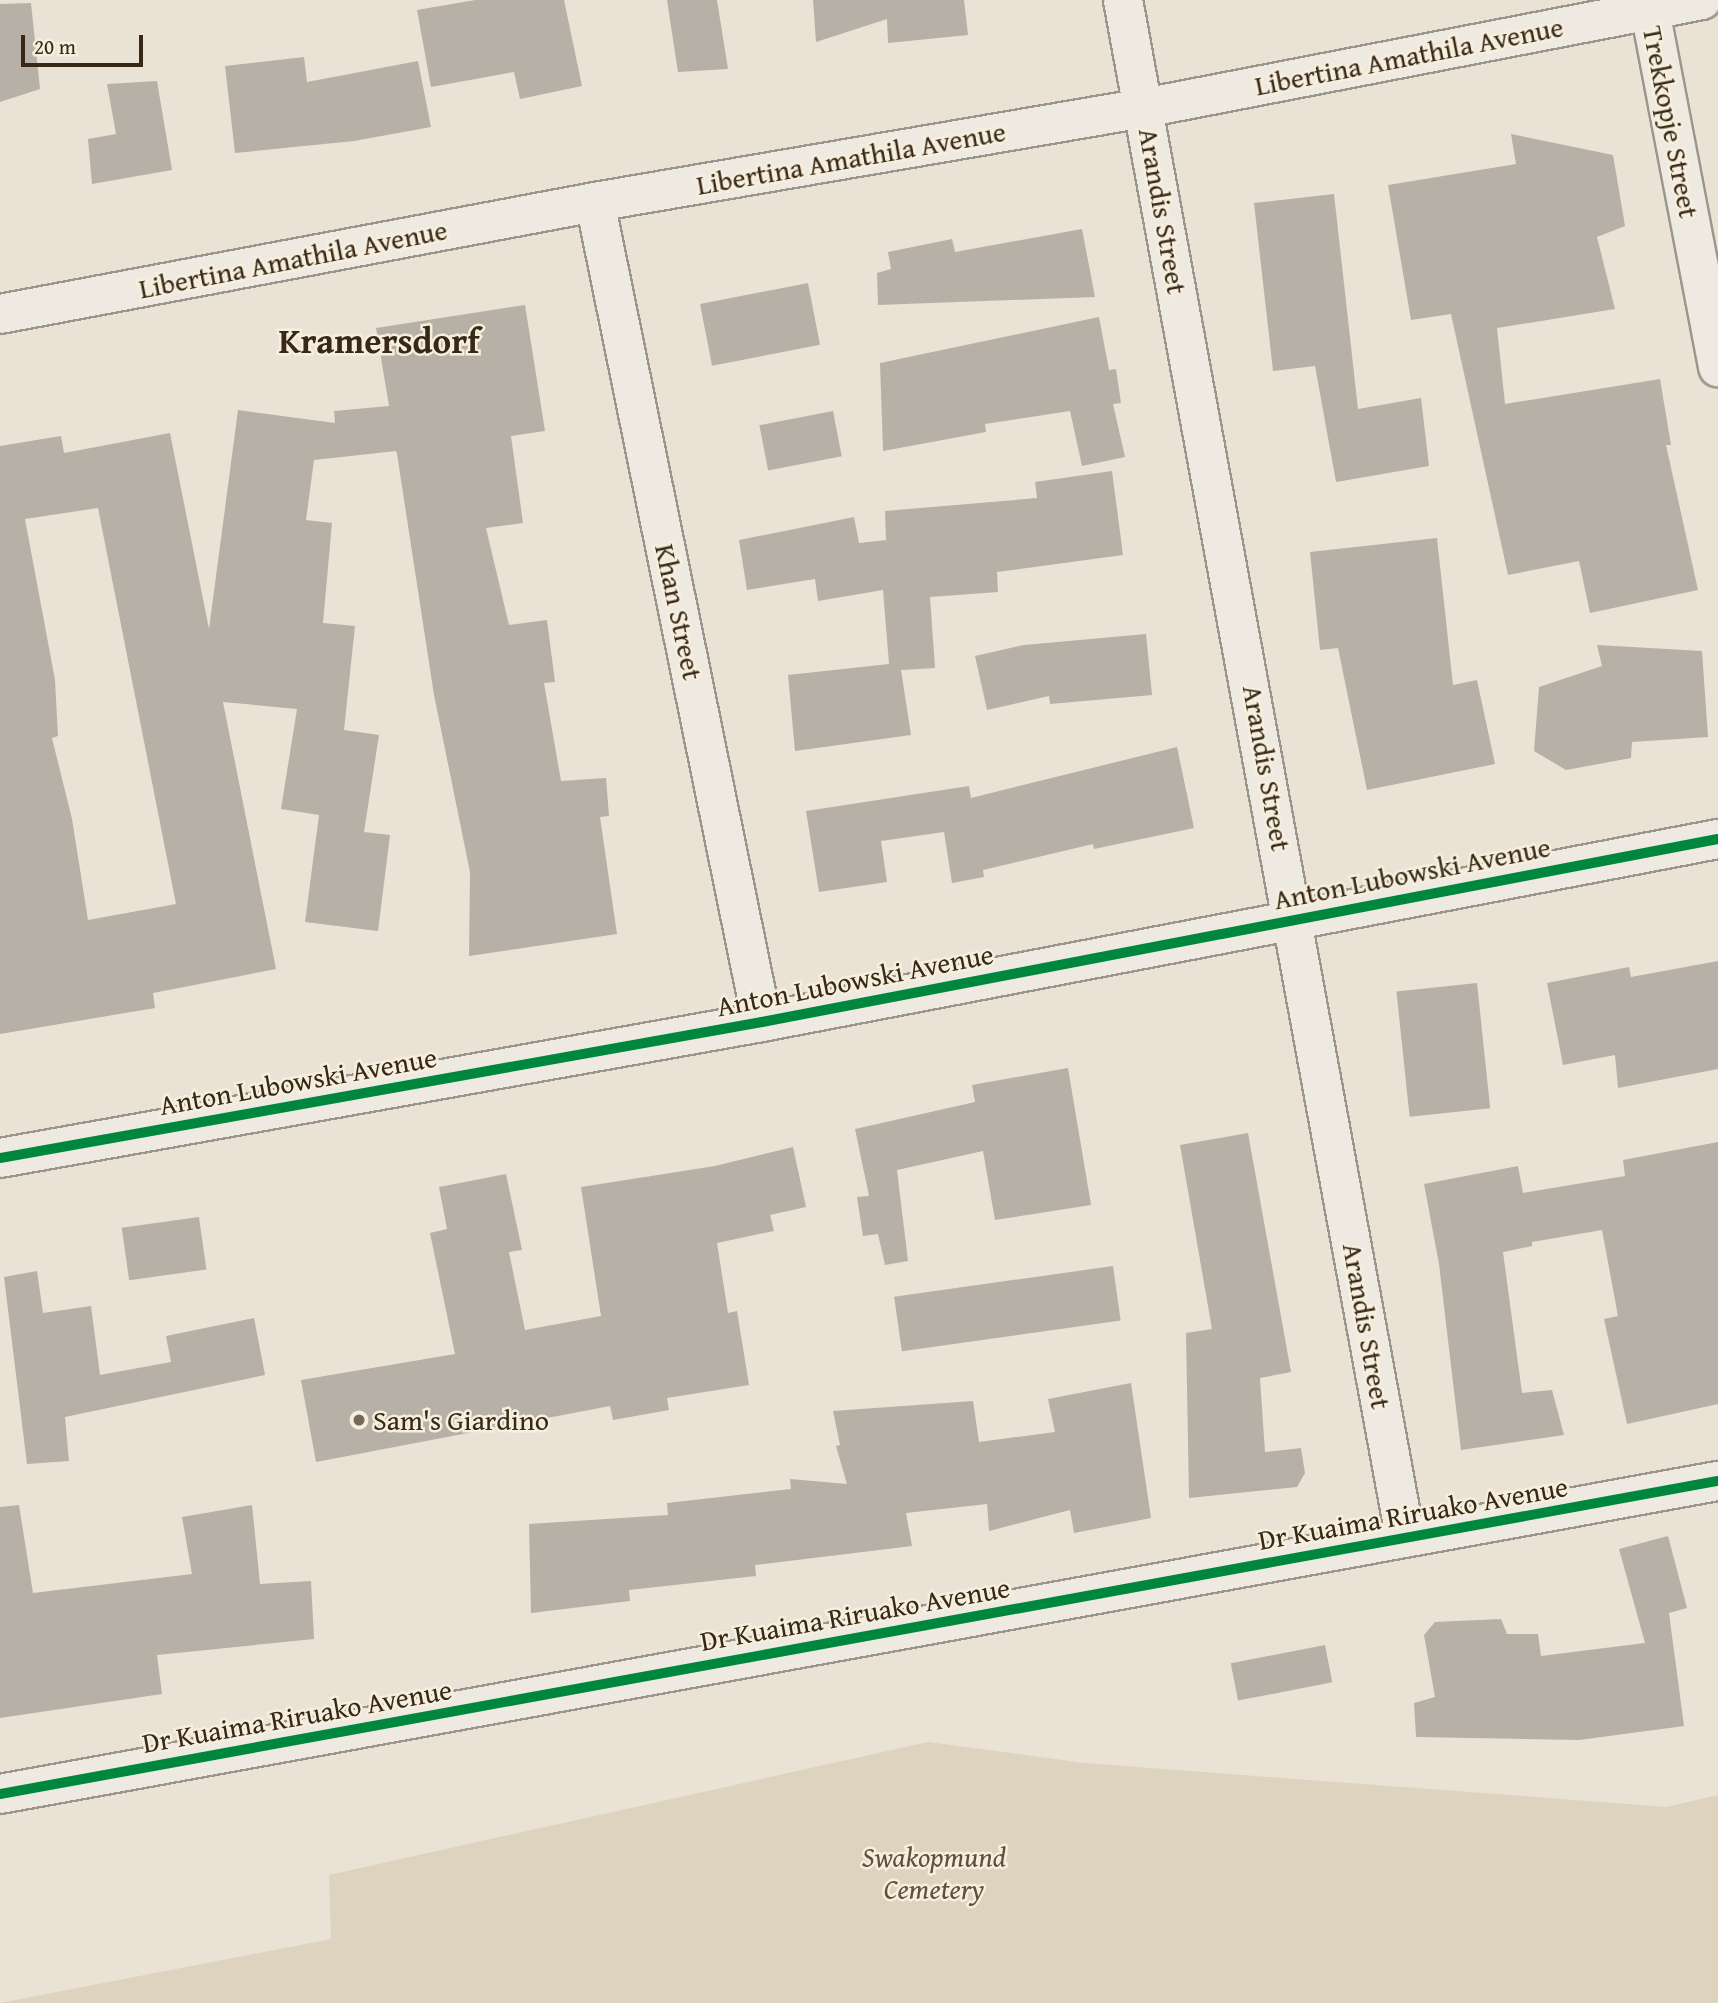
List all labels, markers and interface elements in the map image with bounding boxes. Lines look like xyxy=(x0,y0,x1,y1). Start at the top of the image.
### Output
street label: Libertina Amathila Avenue xyxy=(1252,10,1566,102)
scale bar xyxy=(24,21,147,65)
street label: Trekkopje Street xyxy=(1636,23,1706,221)
text: 20 m xyxy=(34,31,76,62)
street label: Libertina Amathila Avenue xyxy=(694,114,1008,202)
street label: Arandis Street xyxy=(1132,125,1194,297)
street label: Libertina Amathila Avenue xyxy=(136,213,450,305)
district label: Kramersdorf xyxy=(278,320,480,362)
street label: Khan Street xyxy=(648,541,710,683)
street label: Arandis Street xyxy=(1236,682,1298,854)
street label: Anton Lubowski Avenue xyxy=(1271,830,1553,916)
street label: Anton Lubowski Avenue xyxy=(714,937,996,1023)
street label: Anton Lubowski Avenue xyxy=(157,1040,439,1122)
street label: Arandis Street xyxy=(1336,1240,1398,1412)
place label: Sam's Giardino xyxy=(373,1403,549,1437)
marker: Sam's Giardino xyxy=(351,1412,367,1428)
street label: Dr Kuaima Riruako Avenue xyxy=(1256,1469,1570,1557)
street label: Dr Kuaima Riruako Avenue xyxy=(698,1570,1012,1658)
street label: Dr Kuaima Riruako Avenue xyxy=(140,1672,454,1760)
park label: Swakopmund Cemetery xyxy=(862,1840,1006,1906)

